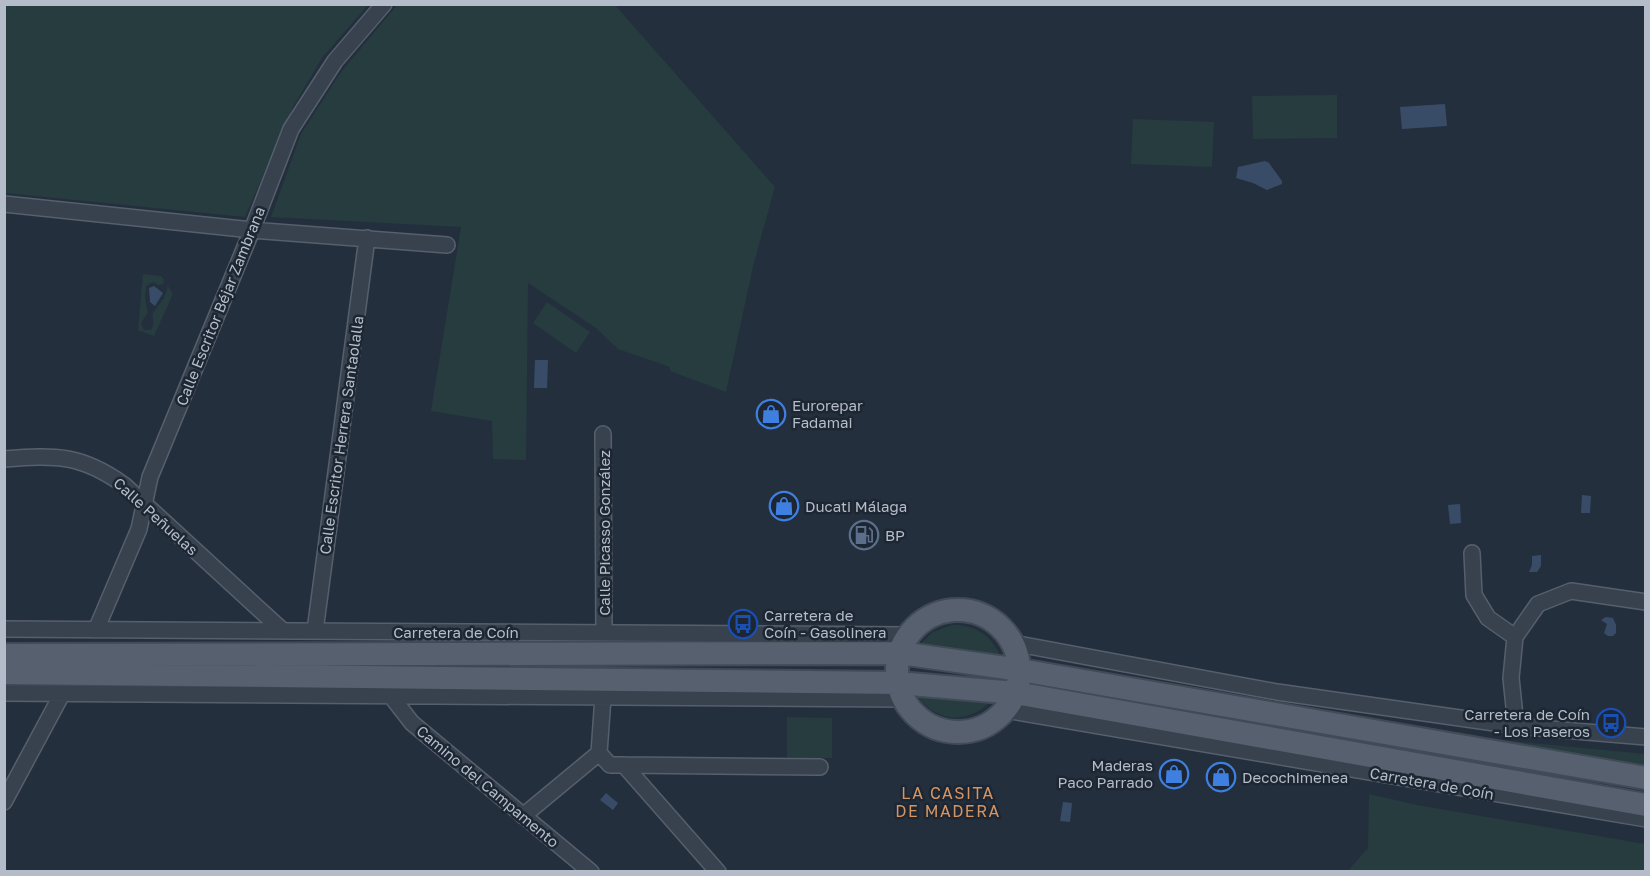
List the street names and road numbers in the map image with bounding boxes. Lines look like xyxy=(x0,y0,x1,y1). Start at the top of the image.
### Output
street label: Calle Escritor Béjar Zambrana xyxy=(172,204,268,408)
street label: Calle Escritor Herrera Santaolalla xyxy=(315,315,367,555)
street label: Calle Picasso González xyxy=(595,450,613,616)
street label: Calle Peñuelas xyxy=(110,473,202,559)
street label: Carretera de Coín xyxy=(393,623,519,641)
street label: Camino del Campamento xyxy=(413,721,563,851)
street label: Carretera de Coín xyxy=(1369,763,1495,803)

